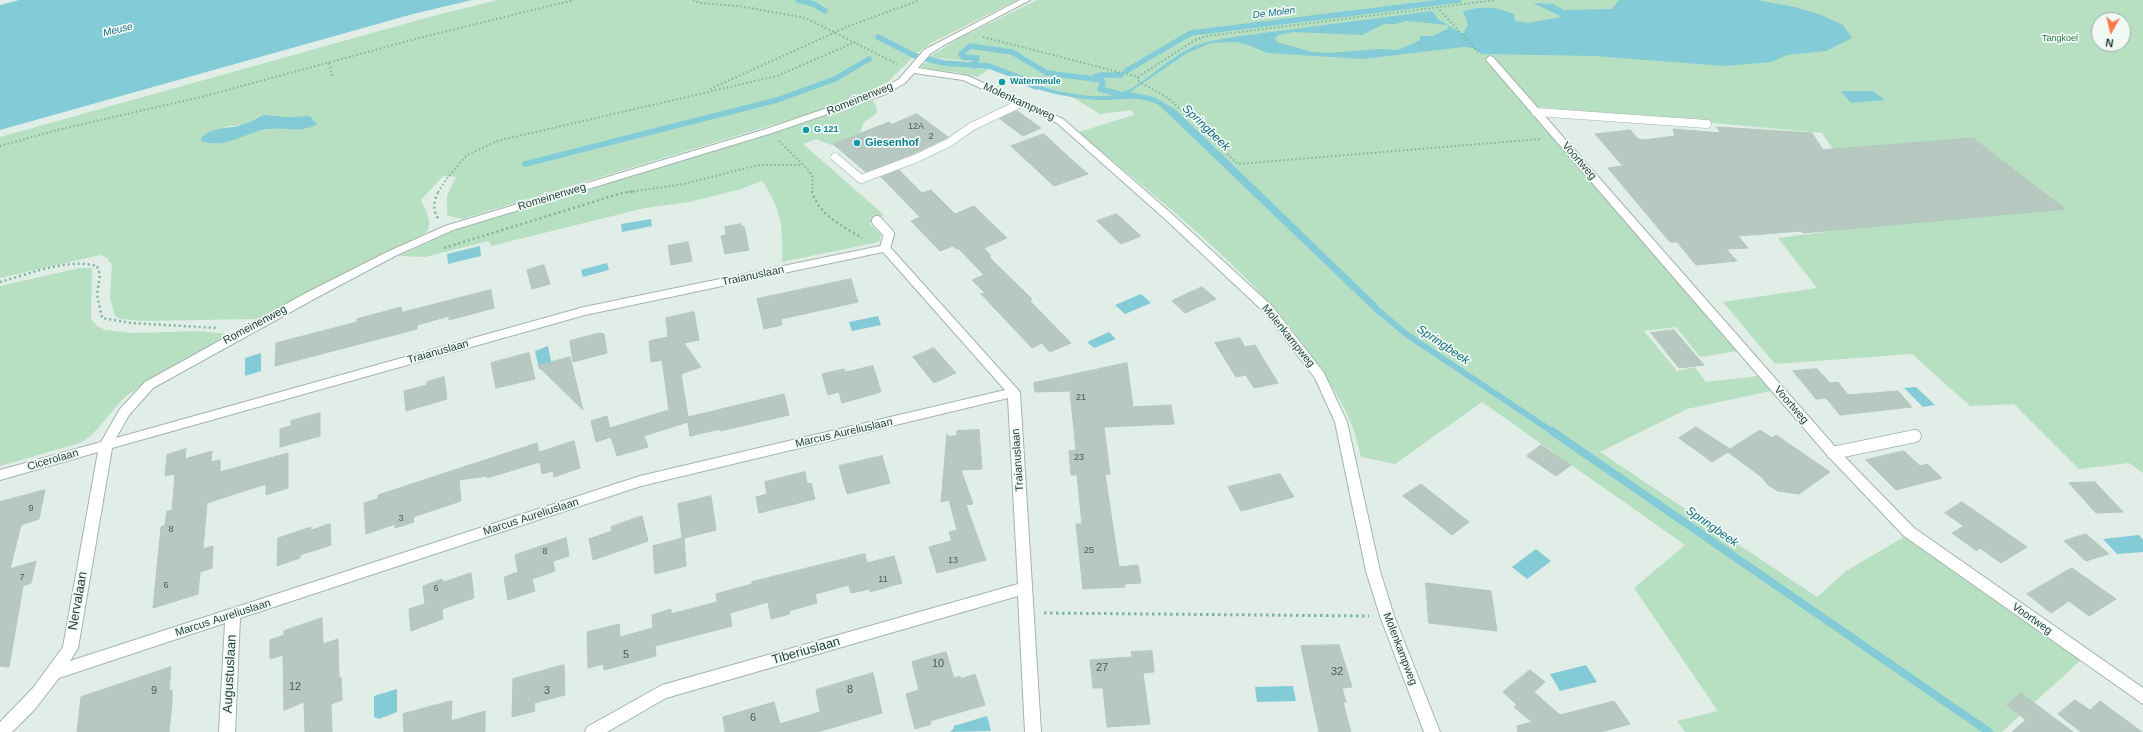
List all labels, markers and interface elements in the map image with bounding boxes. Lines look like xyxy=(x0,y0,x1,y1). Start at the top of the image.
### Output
water label: De Molen xyxy=(1252,4,1296,22)
north arrow xyxy=(2091,12,2131,52)
water label: Meuse xyxy=(102,21,134,39)
park label: Tangkoel xyxy=(2042,34,2078,44)
text: N xyxy=(2105,36,2114,49)
marker: Watermeule xyxy=(997,77,1007,87)
place label: Watermeule xyxy=(1010,77,1061,87)
street label: Romeinenweg xyxy=(825,80,895,118)
street label: Molenkampweg xyxy=(981,80,1057,124)
water label: Springbeek xyxy=(1179,102,1233,154)
house number: 12A xyxy=(908,122,924,132)
marker: G 121 xyxy=(801,125,811,135)
place label: G 121 xyxy=(814,125,839,135)
house number: 2 xyxy=(928,132,934,142)
place label: Giesenhof xyxy=(865,136,919,150)
marker: Giesenhof xyxy=(852,138,862,148)
street label: Voortweg xyxy=(1559,139,1599,183)
street label: Romeinenweg xyxy=(516,180,588,214)
street label: Traianuslaan xyxy=(721,263,785,289)
street label: Molenkampweg xyxy=(1259,302,1317,370)
street label: Romeinenweg xyxy=(221,303,289,347)
water label: Springbeek xyxy=(1414,322,1472,368)
street label: Traianuslaan xyxy=(406,337,470,367)
street label: Voortweg xyxy=(1771,383,1811,427)
house number: 21 xyxy=(1076,393,1086,403)
street label: Marcus Aureliuslaan xyxy=(794,415,894,451)
street label: Traianuslaan xyxy=(1009,428,1027,492)
street label: Cicerolaan xyxy=(26,446,80,474)
house number: 23 xyxy=(1074,453,1084,463)
street label: Marcus Aureliuslaan xyxy=(482,495,580,539)
house number: 9 xyxy=(28,504,34,514)
water label: Springbeek xyxy=(1683,504,1741,550)
house number: 3 xyxy=(398,514,404,524)
house number: 8 xyxy=(168,525,174,535)
house number: 25 xyxy=(1084,546,1094,556)
house number: 8 xyxy=(542,547,548,557)
house number: 13 xyxy=(948,556,958,566)
street label: Nervalaan xyxy=(65,570,91,632)
house number: 7 xyxy=(19,573,25,583)
house number: 11 xyxy=(878,575,888,585)
house number: 6 xyxy=(163,581,169,591)
house number: 6 xyxy=(433,584,439,594)
street label: Marcus Aureliuslaan xyxy=(174,596,272,640)
street label: Voortweg xyxy=(2009,600,2055,638)
street label: Molenkampweg xyxy=(1380,611,1420,687)
street label: Augustuslaan xyxy=(220,634,240,714)
street label: Tiberiuslaan xyxy=(770,634,842,668)
house number: 5 xyxy=(623,648,629,662)
house number: 10 xyxy=(932,657,944,671)
house number: 27 xyxy=(1096,661,1108,675)
house number: 32 xyxy=(1331,665,1343,679)
house number: 12 xyxy=(289,680,301,694)
house number: 8 xyxy=(847,683,853,697)
house number: 9 xyxy=(151,684,157,698)
house number: 3 xyxy=(544,684,550,698)
house number: 6 xyxy=(750,711,756,725)

